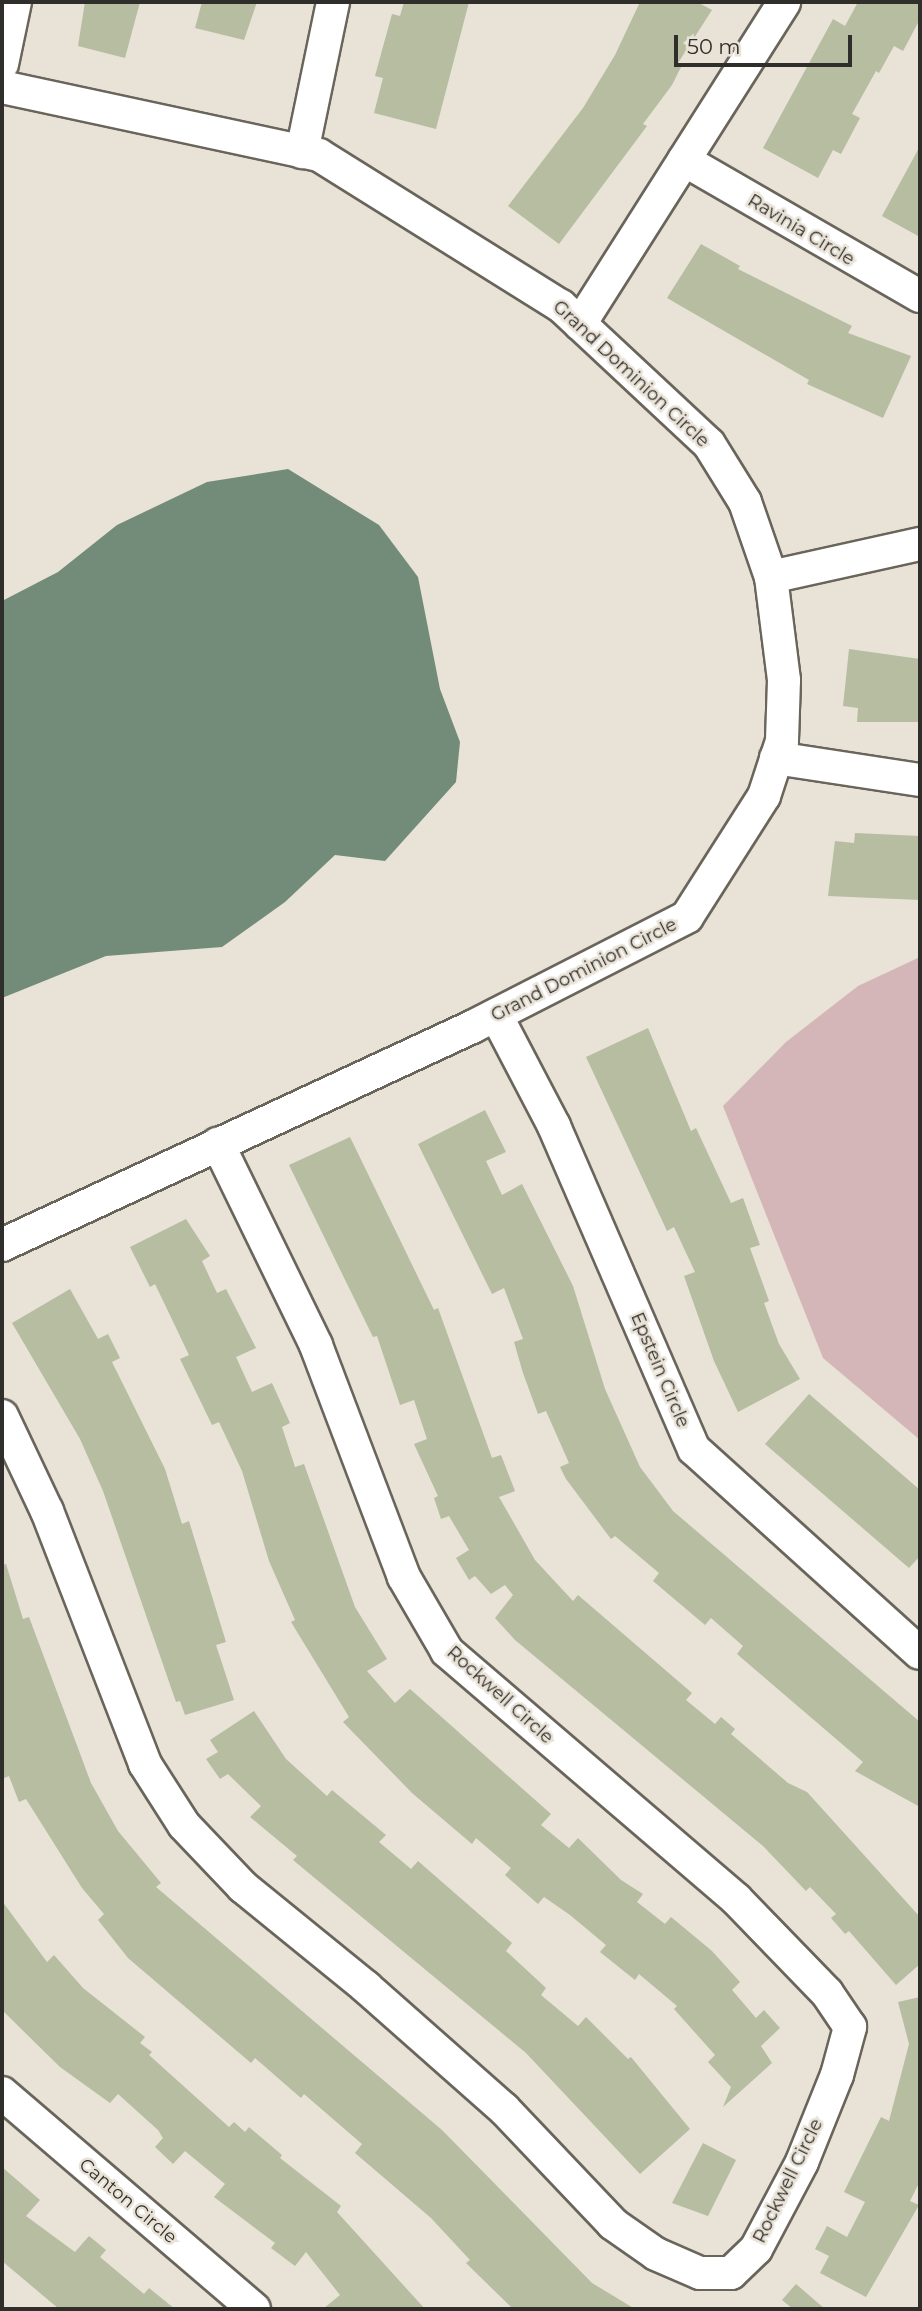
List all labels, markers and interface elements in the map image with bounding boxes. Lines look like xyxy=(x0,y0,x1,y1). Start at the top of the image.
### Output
scale bar xyxy=(677,21,856,65)
text: 50 m xyxy=(687,34,741,59)
street label: Ravinia Circle xyxy=(744,190,858,270)
street label: Grand Dominion Circle xyxy=(548,296,714,452)
street label: Grand Dominion Circle xyxy=(487,914,681,1026)
street label: Epstein Circle xyxy=(626,1309,694,1431)
street label: Rockwell Circle xyxy=(442,1642,558,1748)
street label: Rockwell Circle xyxy=(749,2115,827,2247)
street label: Canton Circle xyxy=(75,2154,181,2248)

